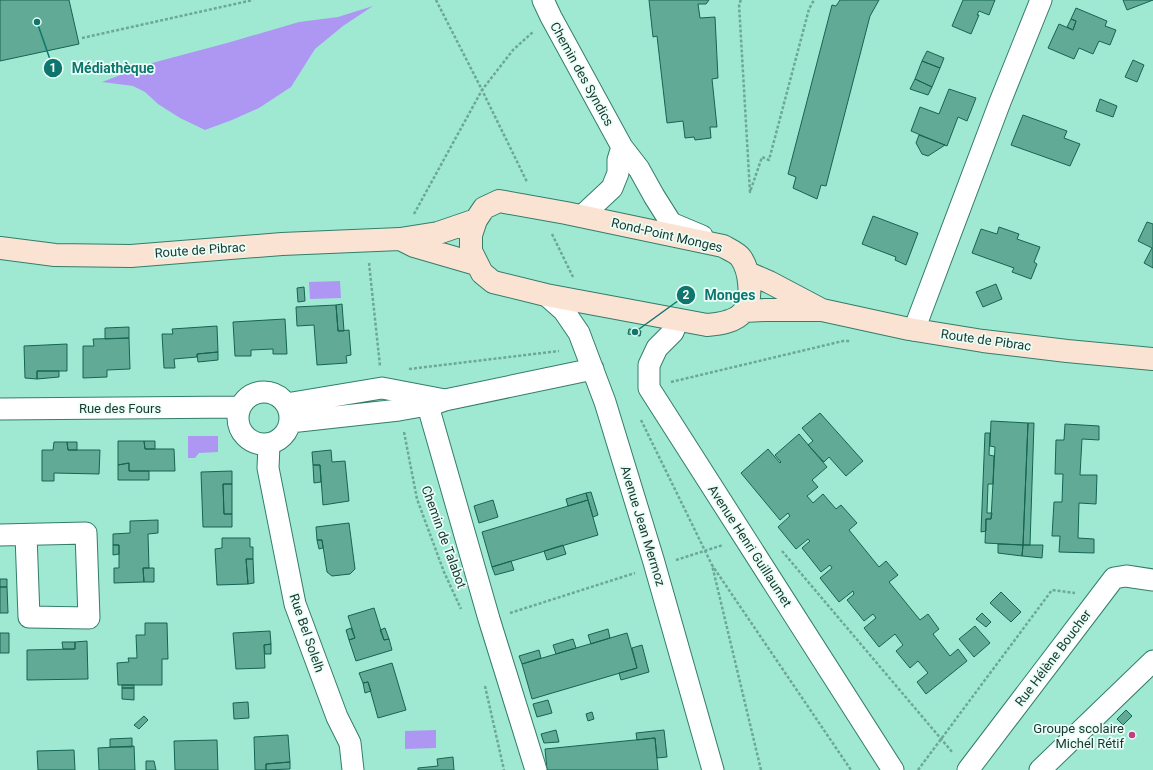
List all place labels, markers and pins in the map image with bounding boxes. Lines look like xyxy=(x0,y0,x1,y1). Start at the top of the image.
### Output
callout: Médiathèque xyxy=(43,55,162,81)
callout: Monges xyxy=(676,282,763,308)
place label: Groupe scolaire Michel Rétif xyxy=(1033,721,1124,751)
marker: Groupe scolaire Michel Rétif xyxy=(1127,730,1137,740)

